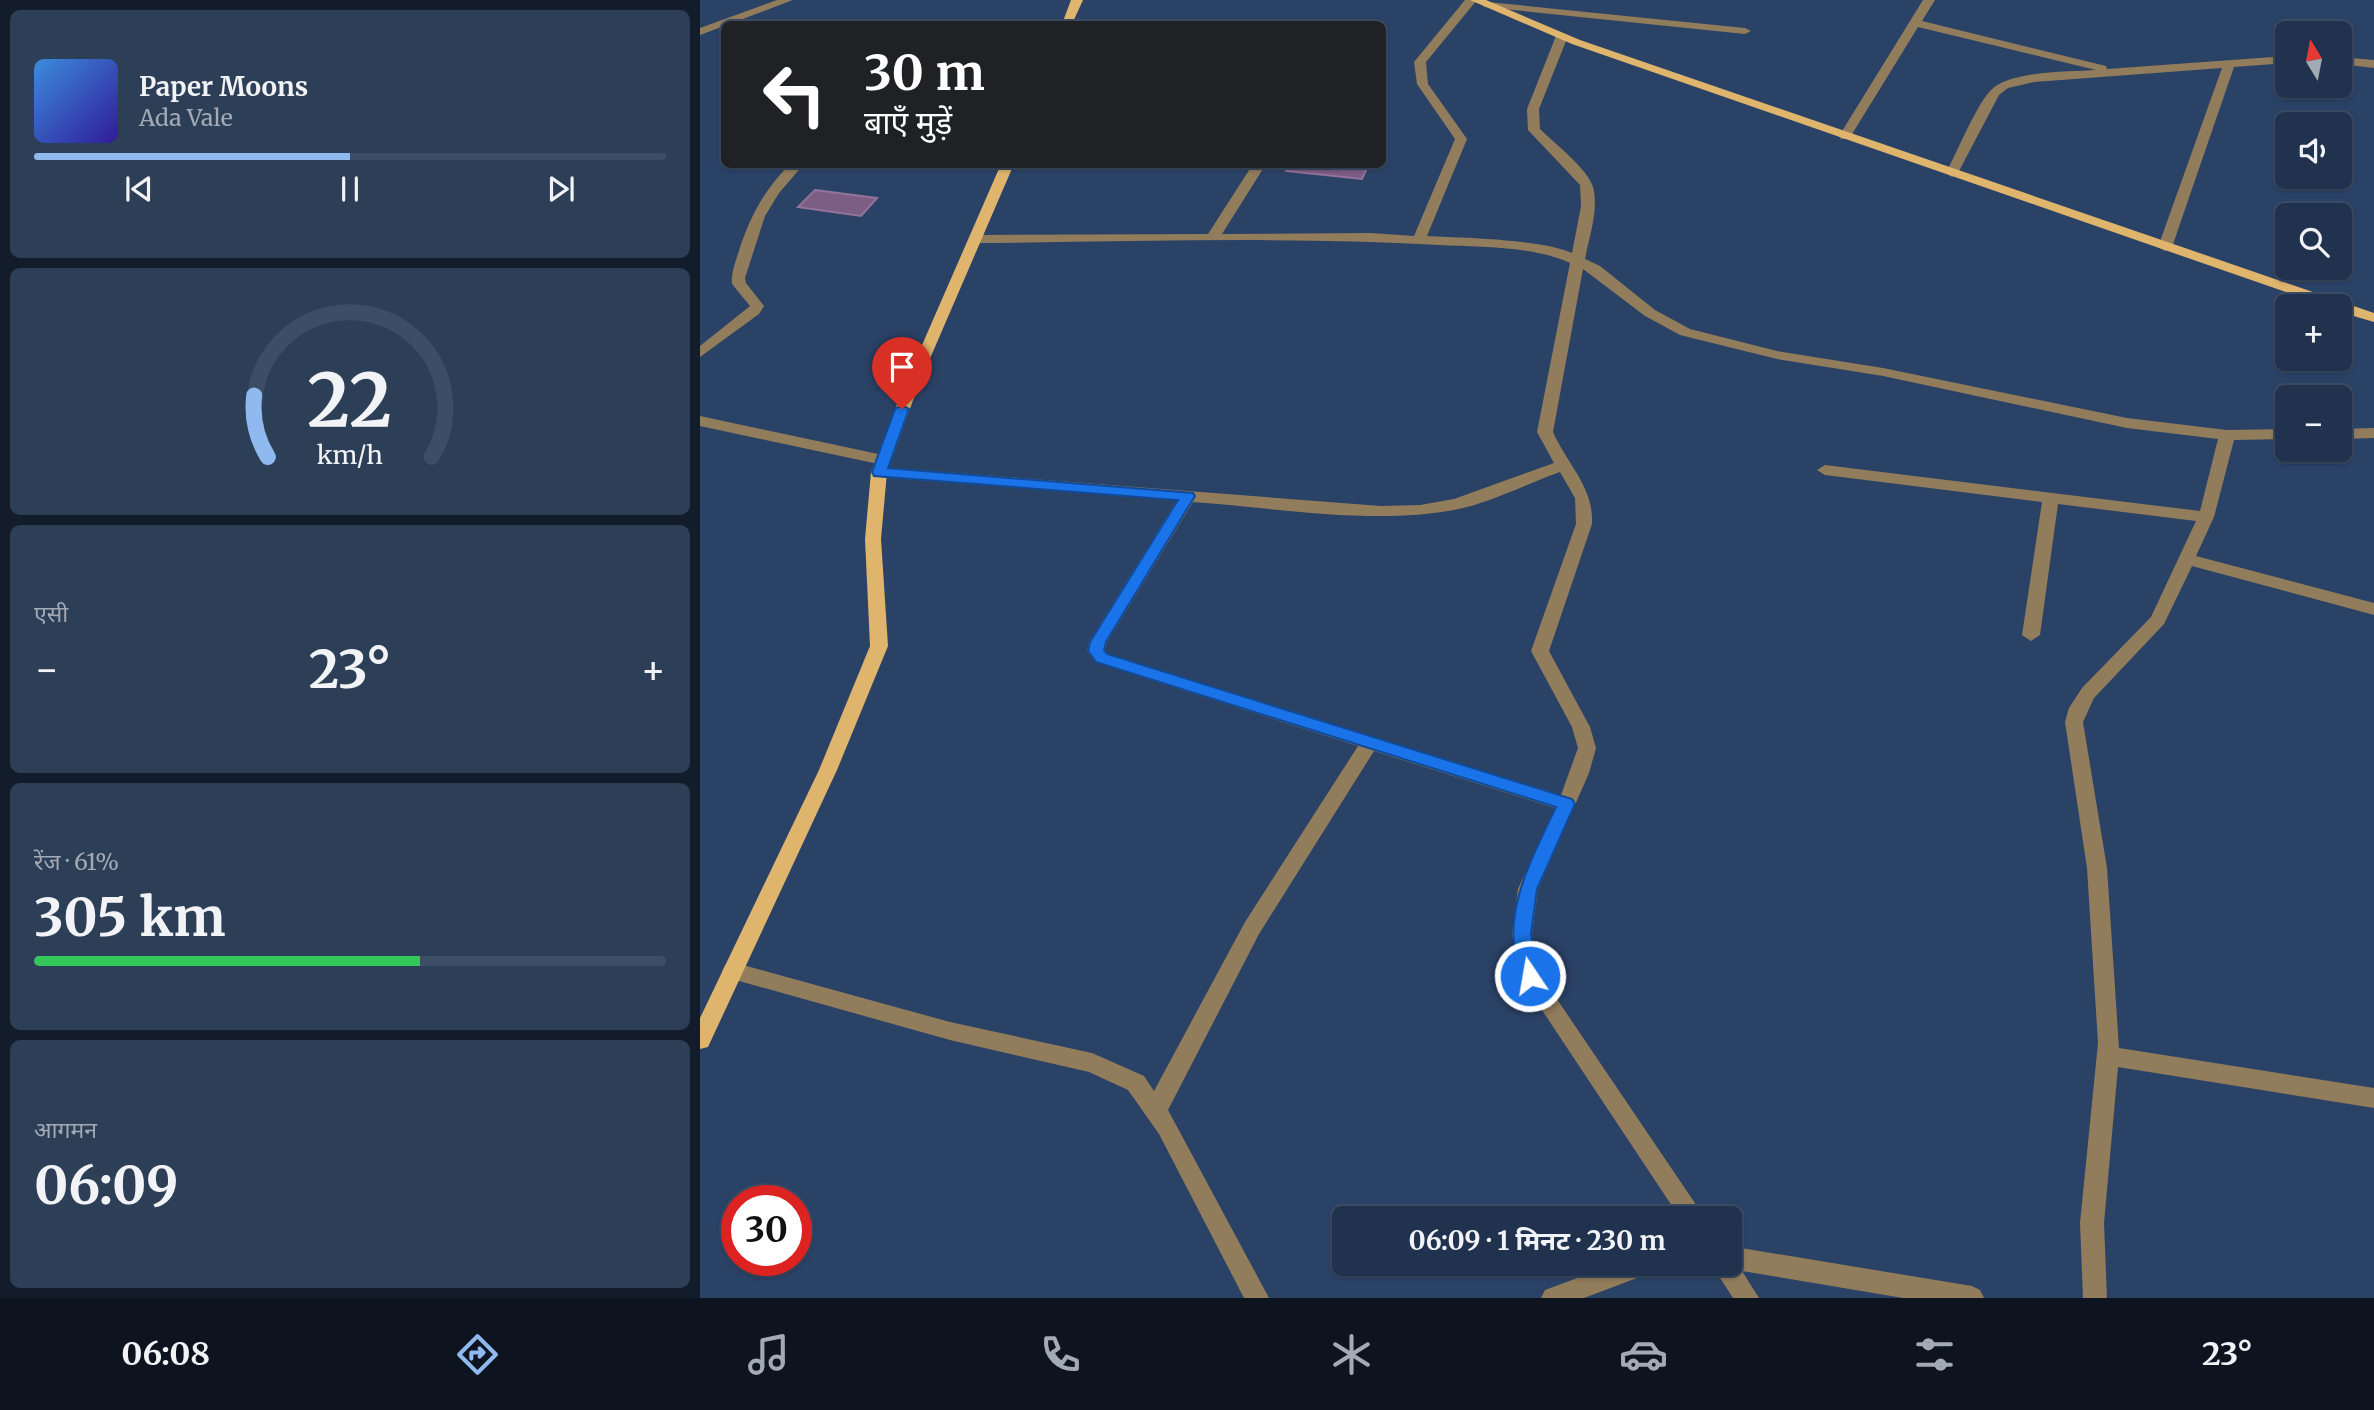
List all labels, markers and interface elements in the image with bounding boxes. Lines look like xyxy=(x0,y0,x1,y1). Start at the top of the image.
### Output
north arrow xyxy=(2275,21,2352,98)
map controls xyxy=(2275,21,2352,462)
text: 30 m xyxy=(864,42,985,103)
icon: left xyxy=(749,49,840,140)
text: Paper Moons xyxy=(139,70,308,103)
text: Ada Vale xyxy=(139,103,233,132)
text: बाएँ मुड़ें xyxy=(864,103,952,143)
button: sound xyxy=(2275,112,2352,189)
icon: previous xyxy=(120,170,158,208)
icon: pause xyxy=(331,170,369,208)
icon: next xyxy=(542,170,580,208)
button: search xyxy=(2275,203,2352,280)
button: + xyxy=(2275,294,2352,371)
pin xyxy=(872,337,932,409)
icon: arrive xyxy=(883,348,921,386)
text: 22 xyxy=(308,356,392,448)
button: − xyxy=(2275,385,2352,462)
text: km/h xyxy=(317,439,383,471)
text: एसी xyxy=(34,599,68,628)
text: 23° xyxy=(309,637,391,702)
text: − xyxy=(34,646,59,693)
text: + xyxy=(641,646,666,693)
text: रेंज · 61% xyxy=(34,847,119,876)
text: 305 km xyxy=(34,885,226,950)
position arrow xyxy=(1493,939,1567,1013)
text: आगमन xyxy=(34,1115,97,1144)
text: 06:09 xyxy=(34,1153,178,1218)
speed limit sign: 30 xyxy=(721,1185,812,1276)
text: 06:09 · 1 मिनट · 230 m xyxy=(1408,1224,1666,1257)
icon: directions xyxy=(453,1330,502,1379)
icon: music xyxy=(744,1330,793,1379)
icon: phone xyxy=(1036,1330,1085,1379)
icon: climate xyxy=(1327,1330,1376,1379)
icon: car xyxy=(1619,1330,1668,1379)
icon: filters xyxy=(1910,1330,1959,1379)
text: 06:08 xyxy=(121,1334,210,1374)
text: 23° xyxy=(2202,1334,2253,1374)

